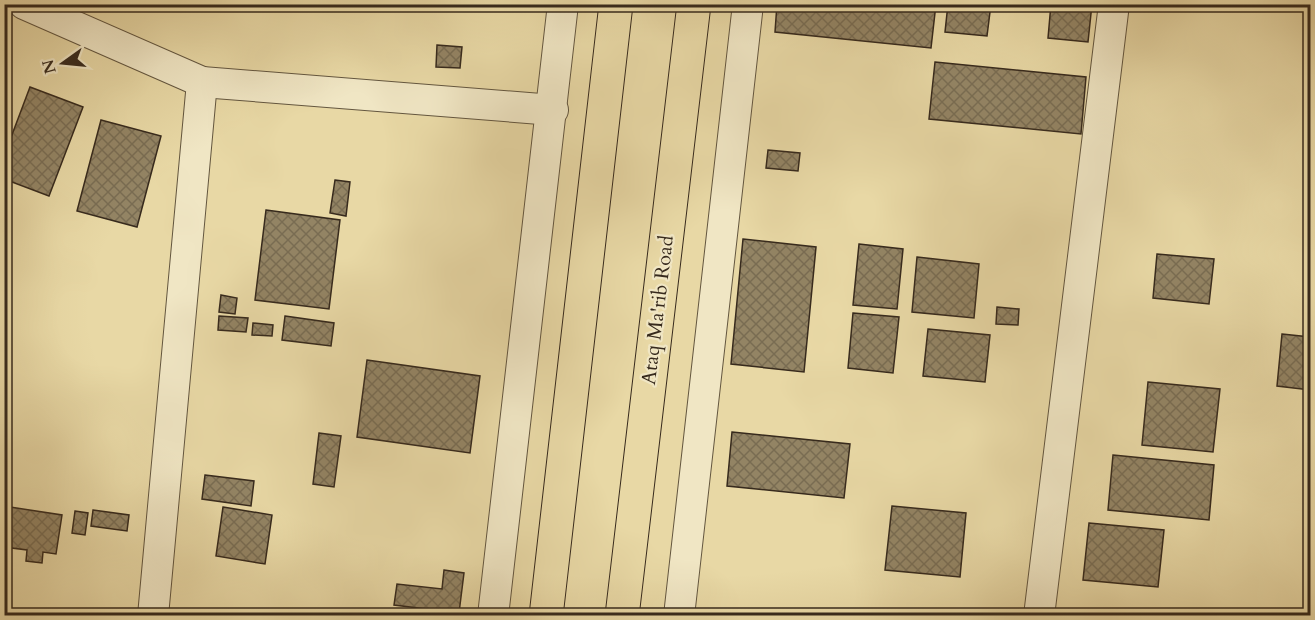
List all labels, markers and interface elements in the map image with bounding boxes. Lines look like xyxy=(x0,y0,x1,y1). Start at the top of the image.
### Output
north arrow xyxy=(33,33,93,93)
text: N xyxy=(37,57,62,76)
street label: Ataq Ma'rib Road xyxy=(635,233,680,386)

